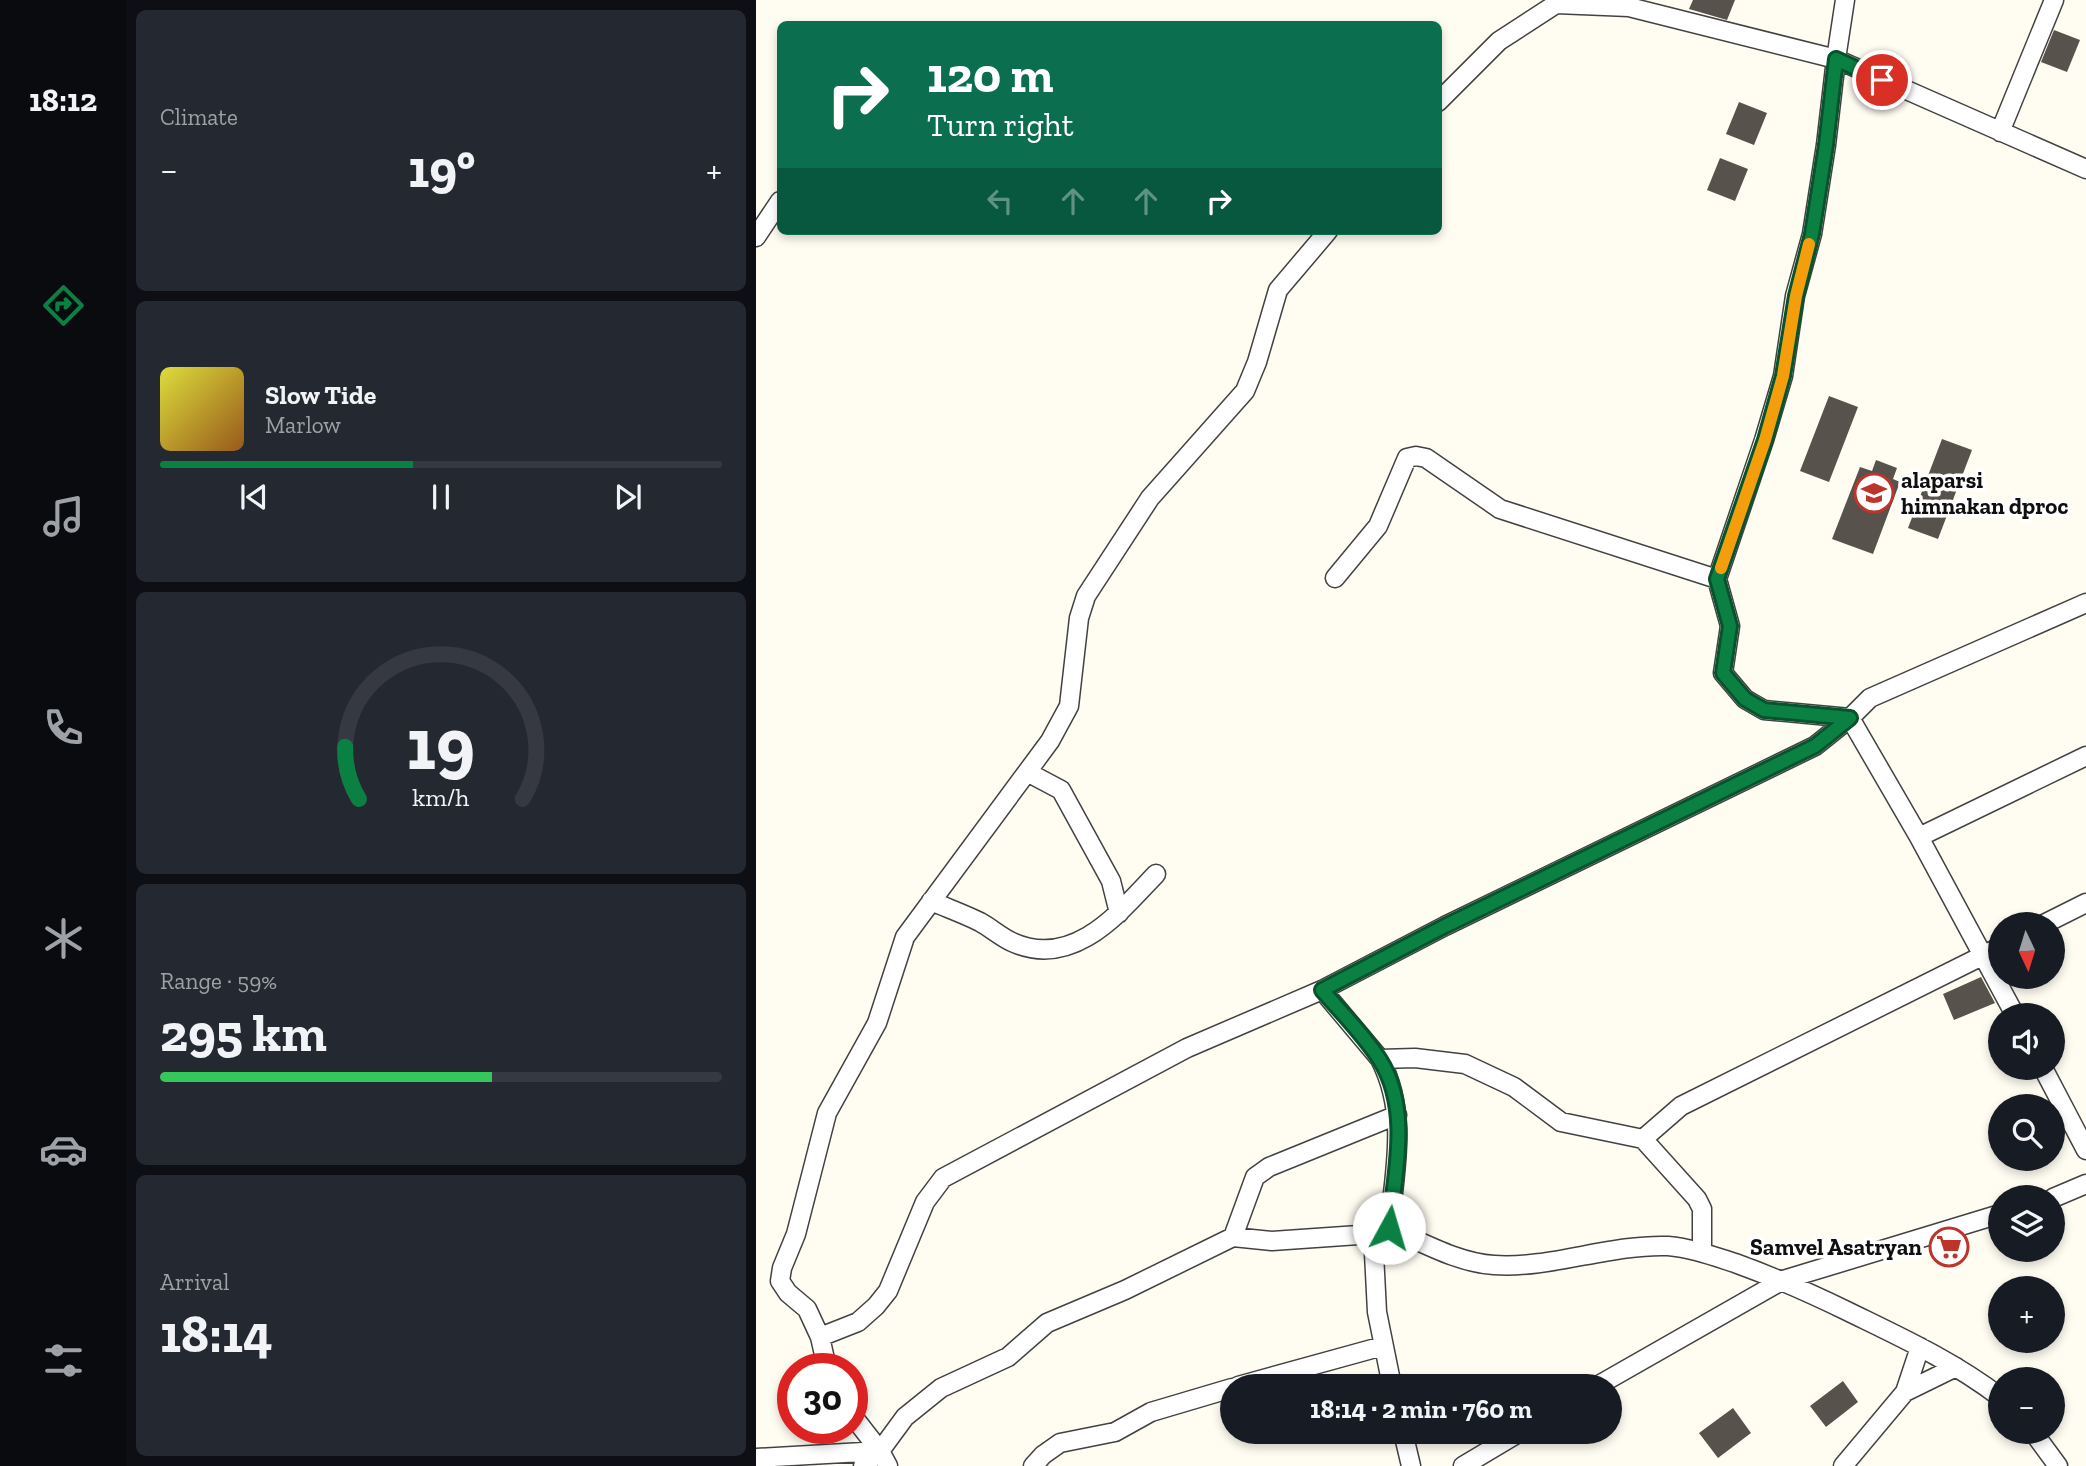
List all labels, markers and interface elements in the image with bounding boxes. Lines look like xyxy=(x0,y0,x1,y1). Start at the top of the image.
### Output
text: 120 m xyxy=(927,46,1053,105)
icon: right xyxy=(812,49,903,140)
pin xyxy=(1852,50,1912,110)
icon: arrive xyxy=(1863,61,1901,99)
text: 18:12 xyxy=(29,81,97,119)
text: Climate xyxy=(160,103,238,131)
text: Turn right xyxy=(927,106,1074,144)
text: 19° xyxy=(408,138,475,200)
text: − xyxy=(160,147,178,193)
text: + xyxy=(706,147,722,193)
icon: left xyxy=(981,182,1019,220)
icon: ahead xyxy=(1054,182,1092,220)
icon: ahead xyxy=(1127,182,1165,220)
icon: right xyxy=(1200,182,1238,220)
icon: directions xyxy=(39,281,88,330)
text: Slow Tide xyxy=(265,379,376,411)
text: Marlow xyxy=(265,411,341,439)
place label: alaparsi himnakan dproc xyxy=(1901,466,2068,520)
school or university icon: alaparsi himnakan dproc xyxy=(1853,472,1895,514)
icon: previous xyxy=(235,478,273,516)
icon: pause xyxy=(422,478,460,516)
icon: next xyxy=(609,478,647,516)
icon: music xyxy=(39,492,88,541)
text: 19 xyxy=(407,700,475,788)
icon: phone xyxy=(39,703,88,752)
text: km/h xyxy=(412,782,470,812)
north arrow xyxy=(1988,912,2065,989)
map controls xyxy=(1988,912,2065,1444)
icon: climate xyxy=(39,914,88,963)
text: Range · 59% xyxy=(160,967,277,995)
text: 295 km xyxy=(160,1002,327,1064)
button: sound xyxy=(1988,1003,2065,1080)
button: search xyxy=(1988,1094,2065,1171)
icon: car xyxy=(39,1125,88,1174)
button: layers xyxy=(1988,1185,2065,1262)
position arrow xyxy=(1352,1191,1426,1265)
supermarket icon: Samvel Asatryan xyxy=(1928,1226,1970,1268)
place label: Samvel Asatryan xyxy=(1750,1233,1922,1261)
text: Arrival xyxy=(160,1268,229,1296)
button: + xyxy=(1988,1276,2065,1353)
text: 18:14 xyxy=(160,1303,273,1365)
icon: filters xyxy=(39,1336,88,1385)
speed limit sign: 30 xyxy=(777,1353,868,1444)
button: − xyxy=(1988,1367,2065,1444)
text: 18:14 · 2 min · 760 m xyxy=(1310,1393,1532,1425)

